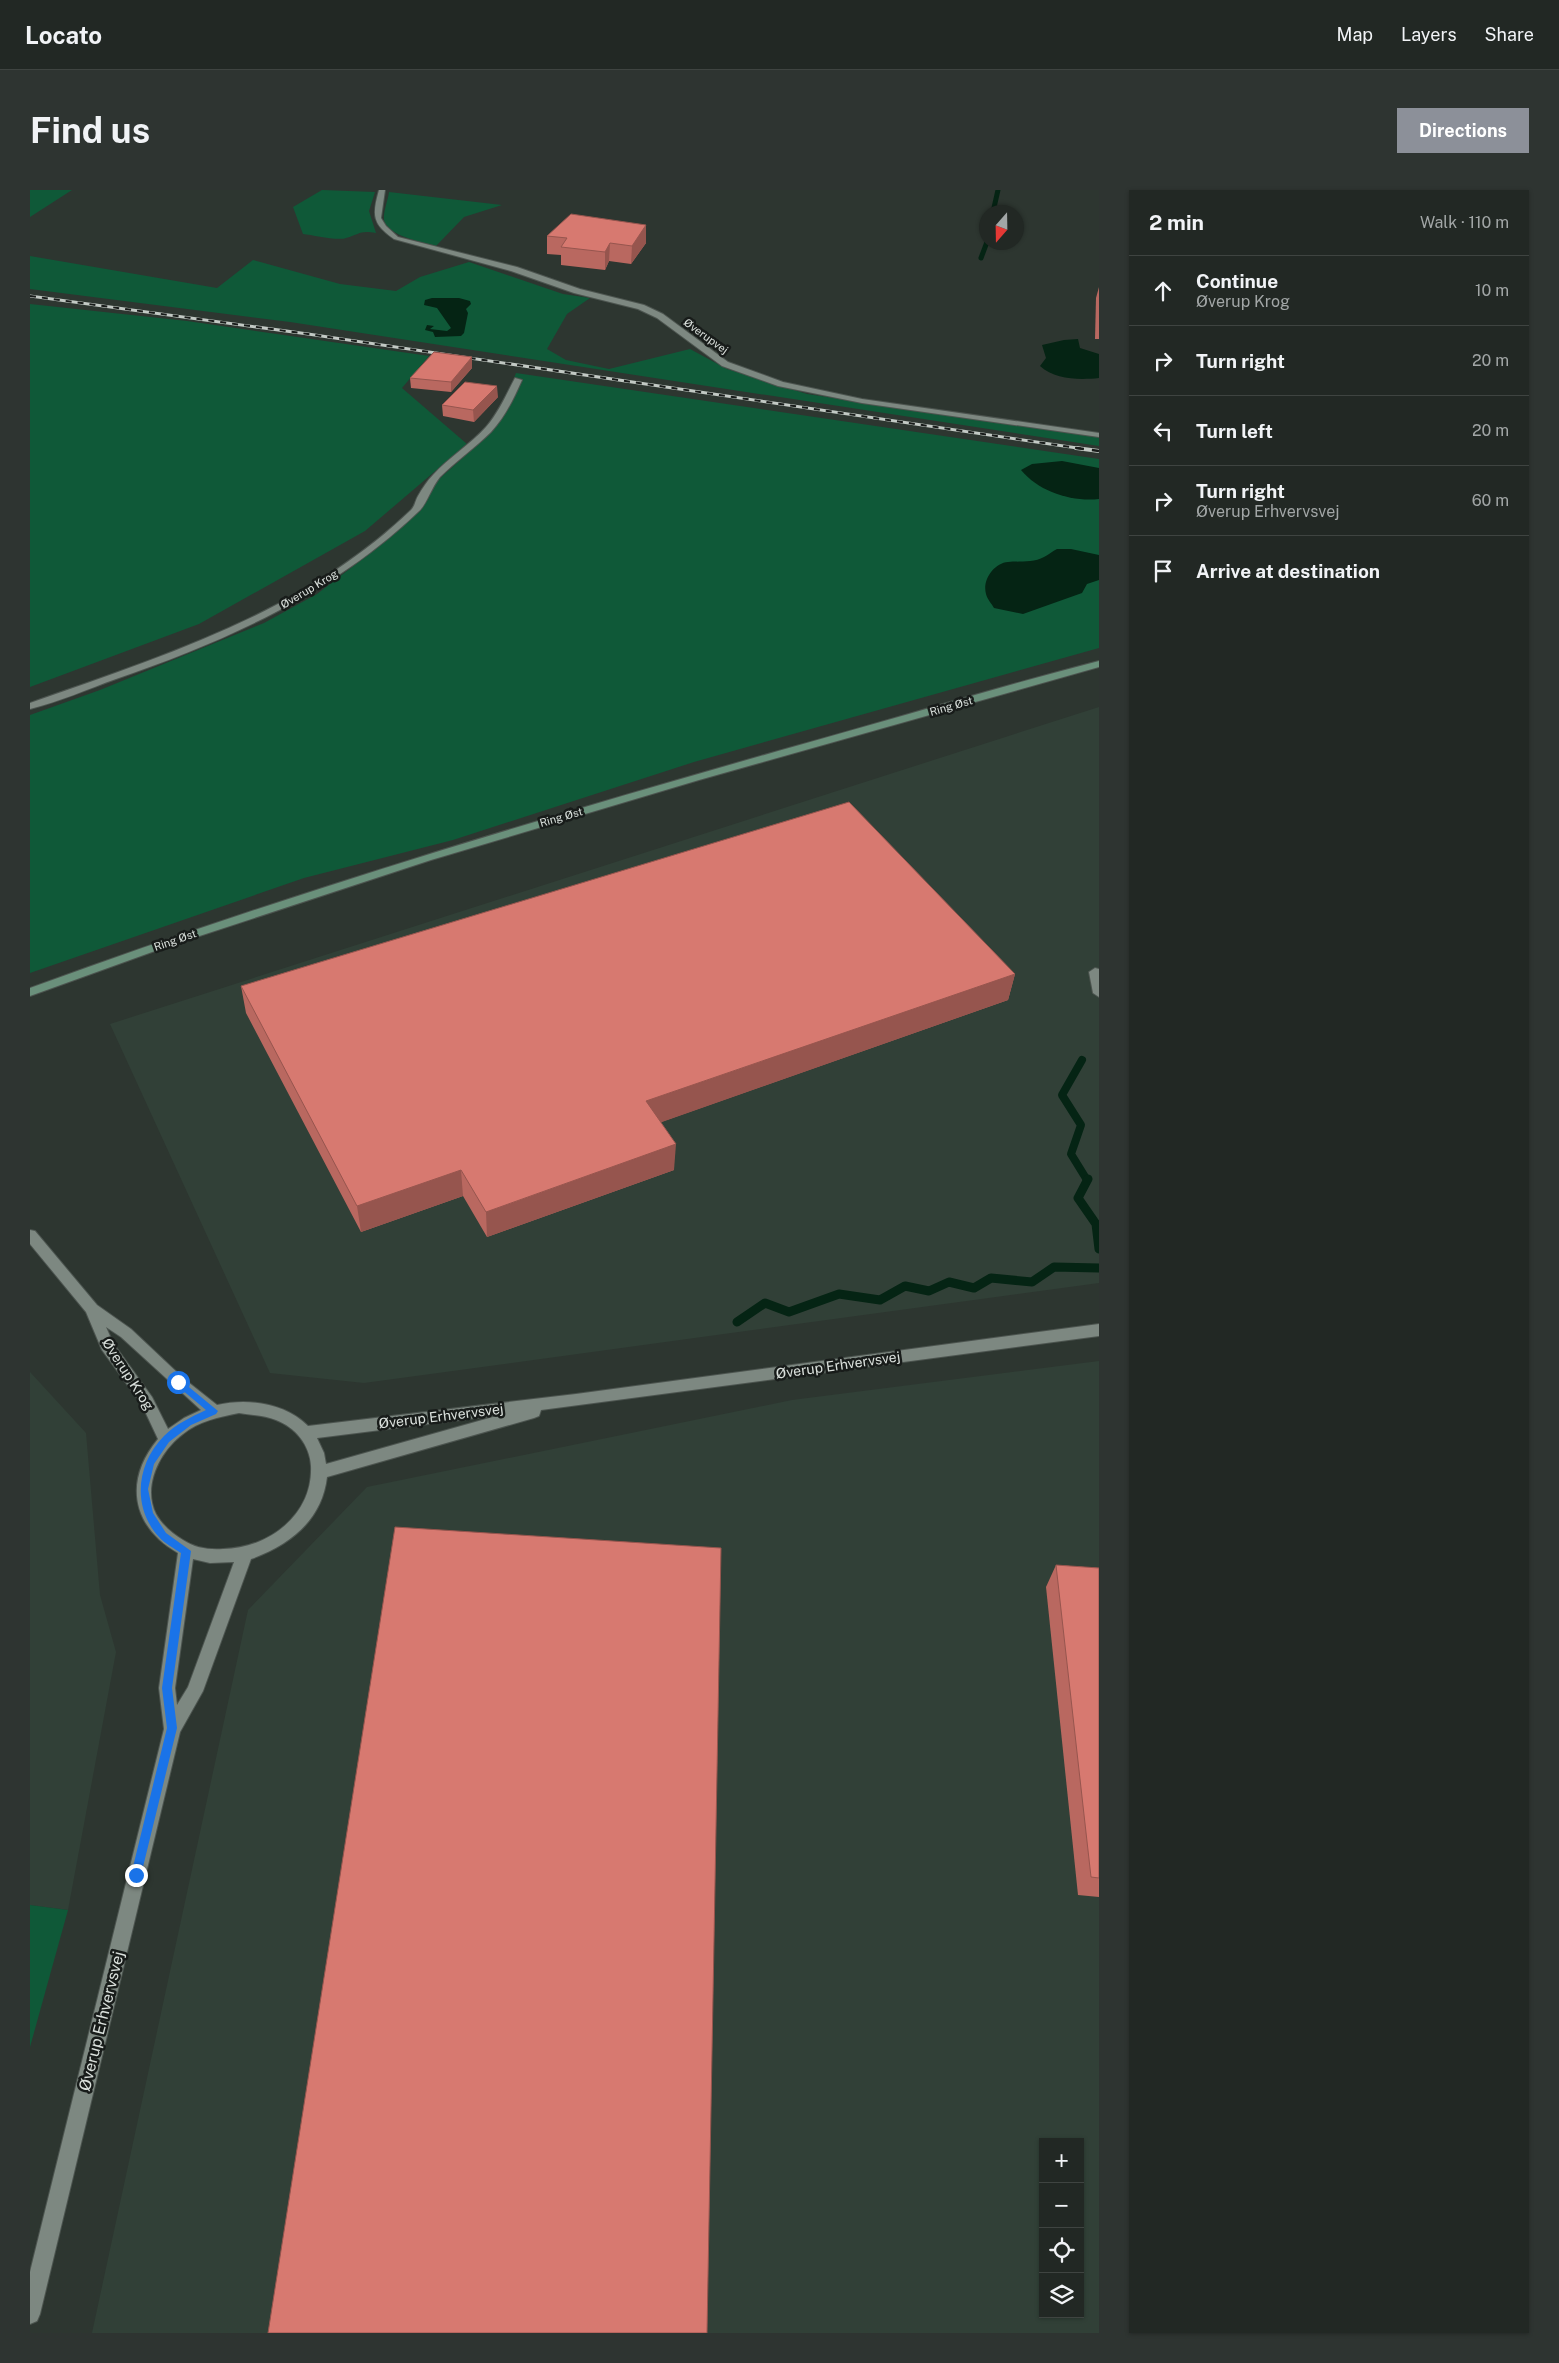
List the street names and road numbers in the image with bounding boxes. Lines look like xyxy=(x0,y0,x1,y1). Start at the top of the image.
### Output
street label: Øverupvej xyxy=(682,316,731,356)
street label: Øverup Krog xyxy=(278,567,340,611)
street label: Ring Øst xyxy=(928,694,974,718)
street label: Ring Øst xyxy=(538,805,584,829)
street label: Ring Øst xyxy=(152,927,198,953)
street label: Øverup Krog xyxy=(99,1335,157,1413)
street label: Øverup Erhvervsvej xyxy=(775,1348,901,1382)
street label: Øverup Erhvervsvej xyxy=(378,1400,504,1432)
street label: Øverup Erhvervsvej xyxy=(75,1949,128,2093)

